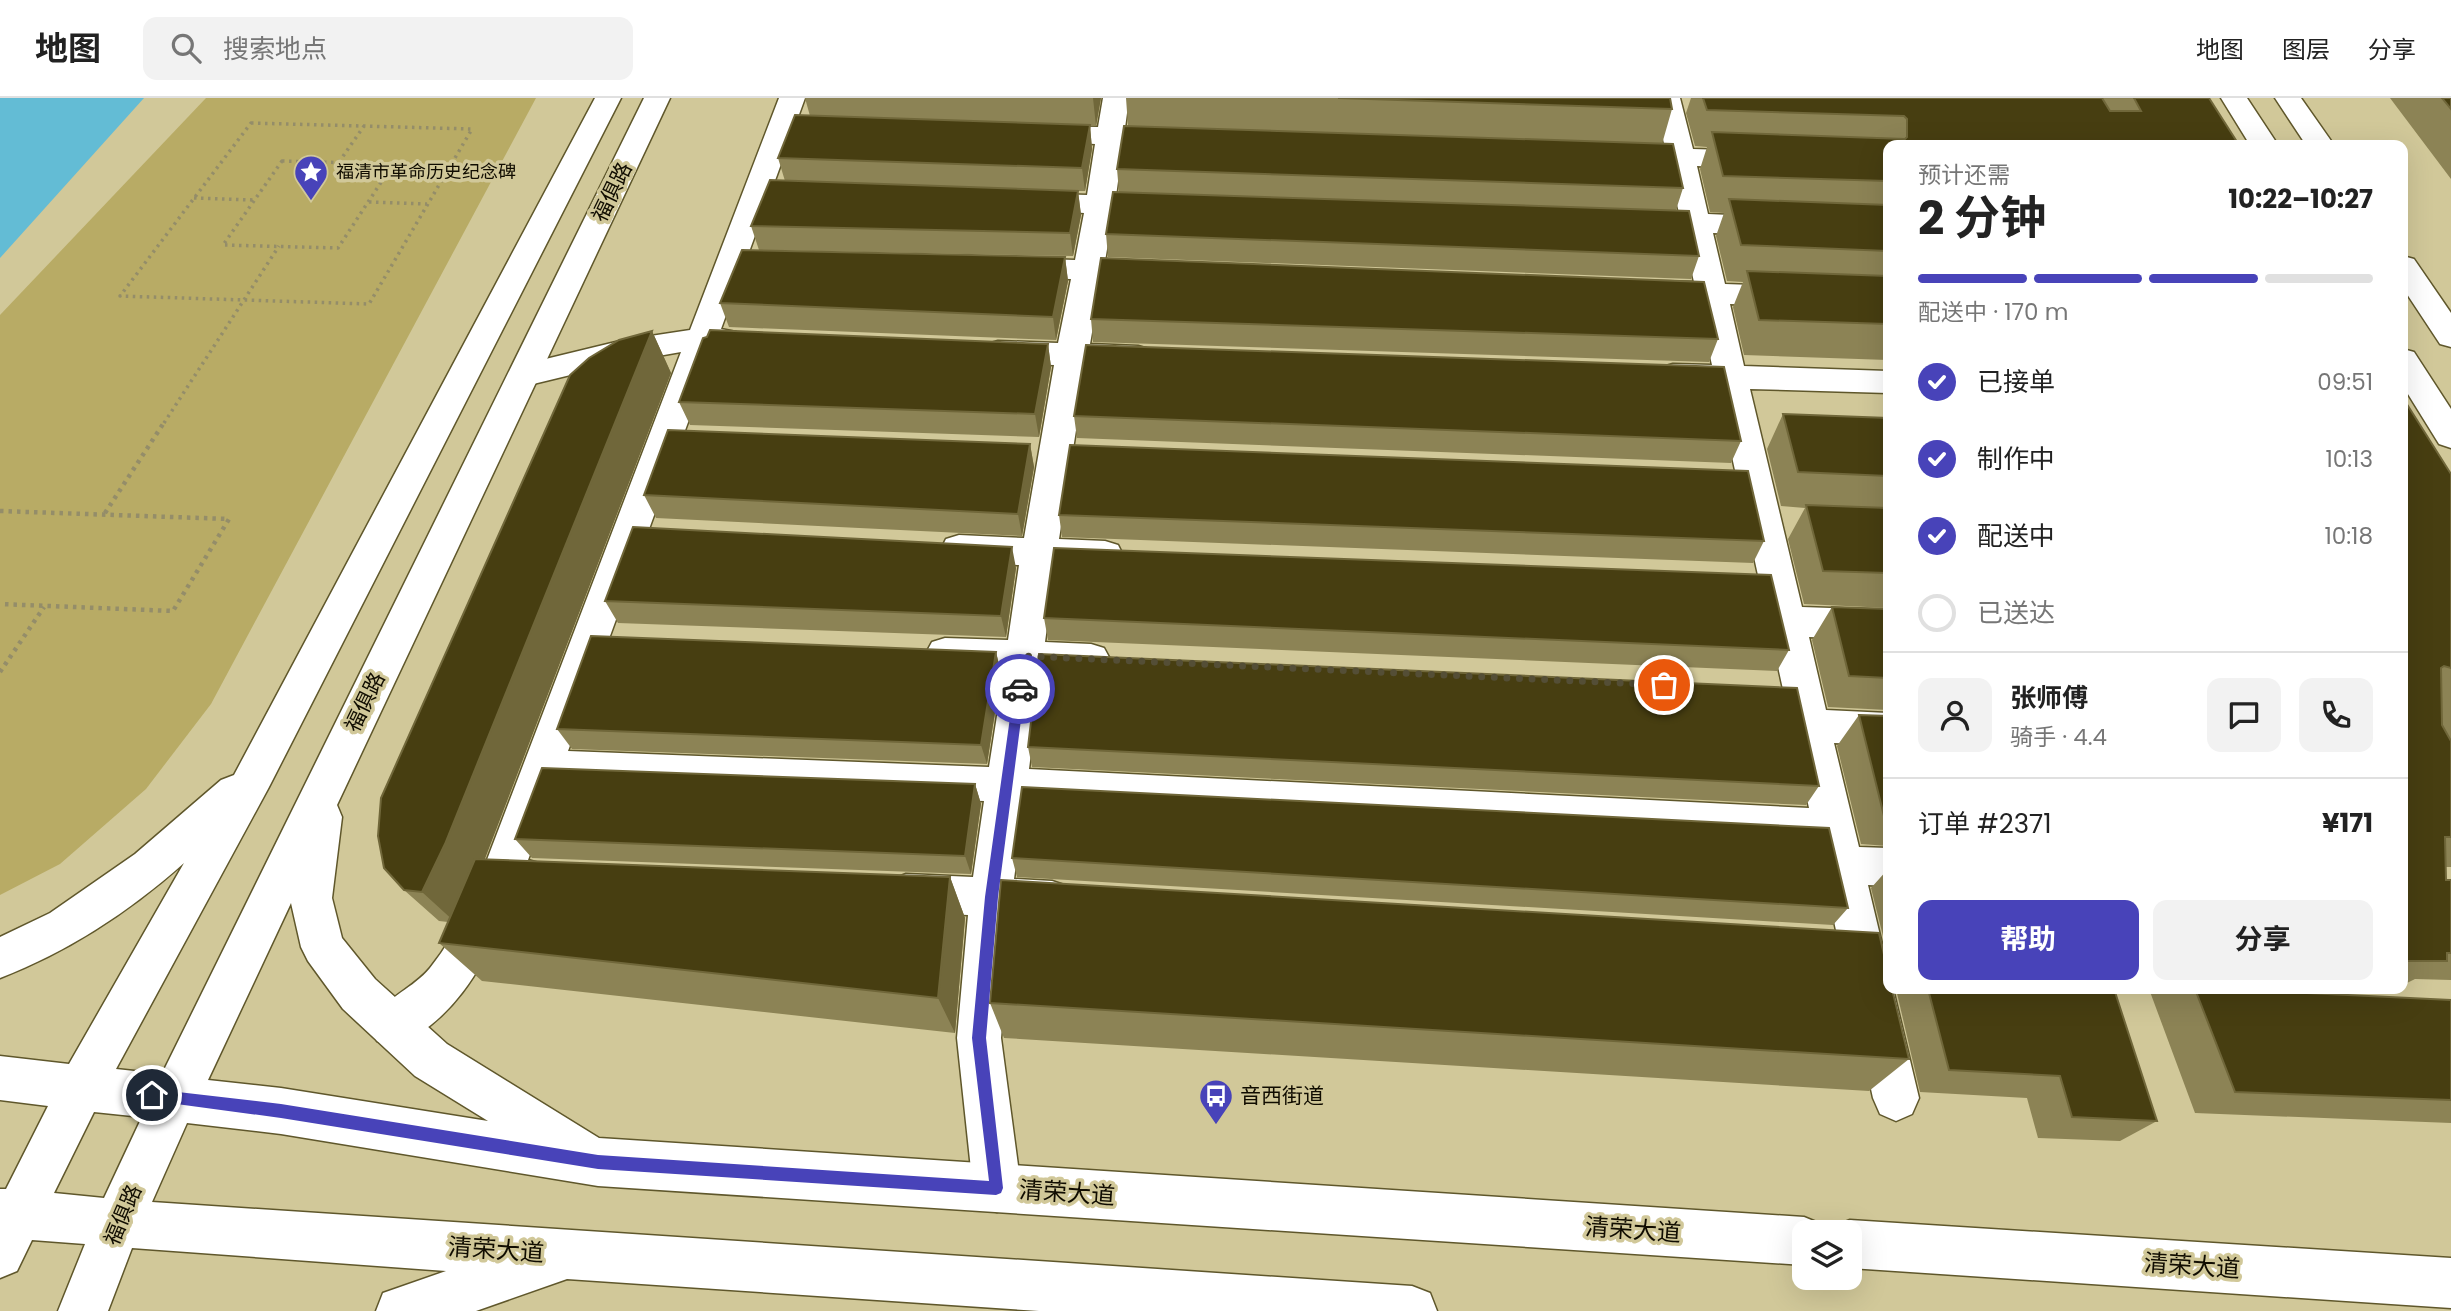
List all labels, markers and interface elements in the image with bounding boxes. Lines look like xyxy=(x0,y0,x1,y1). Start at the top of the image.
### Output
search box xyxy=(143,17,633,80)
text: 地图 xyxy=(35,25,101,72)
icon: search xyxy=(167,29,205,67)
text: 搜索地点 xyxy=(223,31,327,67)
text: 地图 xyxy=(2196,33,2244,66)
text: 图层 xyxy=(2282,33,2330,66)
text: 分享 xyxy=(2368,33,2416,66)
place icon: 福清市革命历史纪念碑 xyxy=(292,153,330,202)
street label: 福俱路 xyxy=(585,157,638,226)
place label: 福清市革命历史纪念碑 xyxy=(336,159,516,184)
text: 预计还需 xyxy=(1918,159,2010,191)
text: 10:22–10:27 xyxy=(2228,181,2373,217)
text: 2 分钟 xyxy=(1918,186,2046,250)
text: 配送中 · 170 m xyxy=(1918,296,2068,328)
icon: check xyxy=(1918,363,1956,401)
text: 已接单 xyxy=(1977,364,2055,400)
text: 09:51 xyxy=(2317,366,2373,398)
icon: check xyxy=(1918,440,1956,478)
text: 制作中 xyxy=(1977,441,2055,477)
text: 10:13 xyxy=(2325,443,2373,475)
icon: check xyxy=(1918,517,1956,555)
text: 配送中 xyxy=(1977,518,2055,554)
text: 10:18 xyxy=(2324,520,2373,552)
text: 已送达 xyxy=(1977,595,2055,631)
courier xyxy=(985,654,1055,724)
pin xyxy=(1634,655,1694,715)
icon: bag xyxy=(1645,666,1683,704)
street label: 福俱路 xyxy=(338,667,391,736)
icon: car xyxy=(1001,670,1039,708)
button: person xyxy=(1918,678,1992,752)
button: chat xyxy=(2207,678,2281,752)
button: phone xyxy=(2299,678,2373,752)
text: 张师傅 xyxy=(2010,680,2088,716)
text: 骑手 · 4.4 xyxy=(2010,721,2107,753)
text: ¥171 xyxy=(2322,805,2373,841)
text: 订单 #2371 xyxy=(1918,806,2052,842)
button: 帮助 xyxy=(1918,900,2139,980)
button: 分享 xyxy=(2153,900,2373,980)
pin xyxy=(122,1065,182,1125)
icon: home xyxy=(133,1076,171,1114)
bus stop icon: 音西街道 xyxy=(1197,1077,1235,1126)
place label: 音西街道 xyxy=(1240,1081,1324,1110)
street label: 清荣大道 xyxy=(1018,1173,1116,1212)
street label: 福俱路 xyxy=(97,1180,148,1249)
street label: 清荣大道 xyxy=(1584,1210,1682,1249)
map controls xyxy=(1792,1220,1862,1290)
button: layers xyxy=(1792,1220,1862,1290)
street label: 清荣大道 xyxy=(447,1230,545,1269)
street label: 清荣大道 xyxy=(2143,1246,2241,1285)

